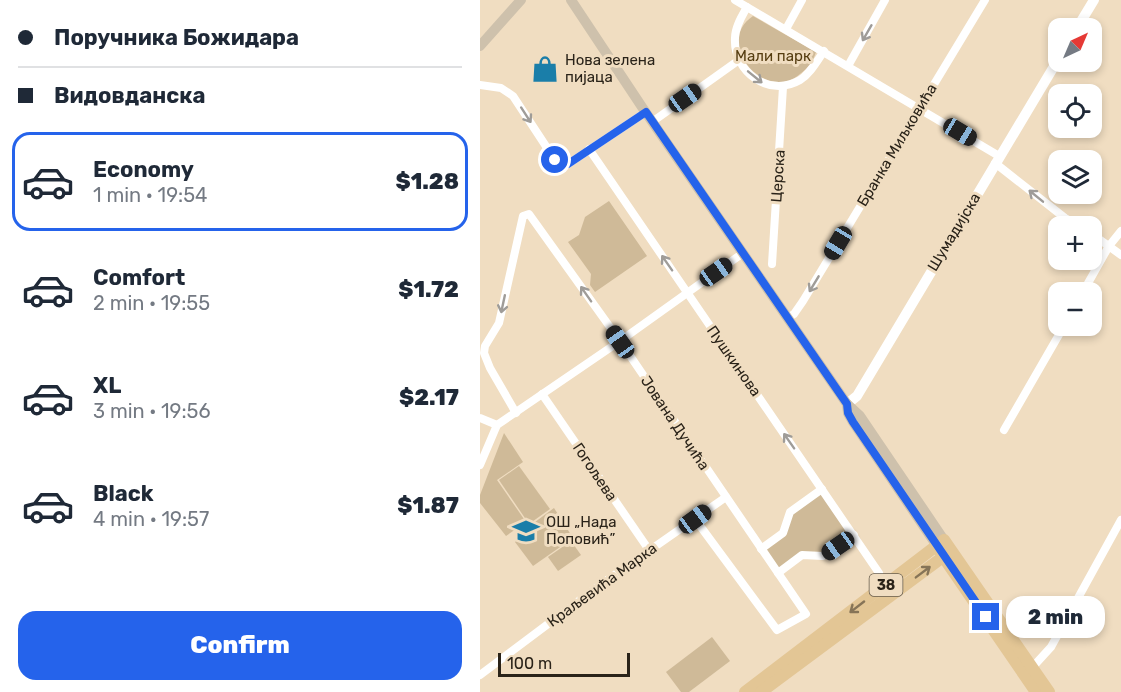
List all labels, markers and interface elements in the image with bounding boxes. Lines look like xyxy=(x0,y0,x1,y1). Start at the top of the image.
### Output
north arrow xyxy=(1048,18,1102,72)
map controls xyxy=(1048,18,1102,336)
text: Поручника Божидара xyxy=(54,24,299,51)
one-way arrow xyxy=(860,24,872,41)
park label: Мали парк xyxy=(735,47,811,65)
place label: Нова зелена пијаца xyxy=(565,51,655,86)
shop icon: Нова зелена пијаца xyxy=(530,54,560,84)
one-way arrow xyxy=(747,70,763,83)
car xyxy=(665,80,705,116)
street label: Бранка Миљковића xyxy=(853,80,941,210)
text: Видовданска xyxy=(54,82,205,109)
button: locate xyxy=(1048,84,1102,138)
one-way arrow xyxy=(519,106,532,123)
car xyxy=(940,115,980,149)
route start xyxy=(541,146,568,173)
street label: Церска xyxy=(767,149,789,203)
button: layers xyxy=(1048,150,1102,204)
icon: car xyxy=(21,155,75,209)
text: Economy xyxy=(93,156,194,183)
text: $1.28 xyxy=(396,168,459,195)
text: 1 min · 19:54 xyxy=(93,183,207,207)
one-way arrow xyxy=(1028,189,1044,202)
street label: Шумадијска xyxy=(924,190,984,274)
button: + xyxy=(1048,216,1102,270)
car xyxy=(821,223,855,263)
car xyxy=(696,254,736,290)
one-way arrow xyxy=(661,256,673,272)
icon: car xyxy=(21,263,75,317)
text: Comfort xyxy=(93,264,185,291)
one-way arrow xyxy=(807,275,819,292)
text: $1.72 xyxy=(398,276,459,303)
button: − xyxy=(1048,282,1102,336)
one-way arrow xyxy=(580,286,592,302)
text: 2 min · 19:55 xyxy=(93,291,210,315)
one-way arrow xyxy=(497,294,509,313)
car xyxy=(602,322,638,362)
street label: Пушкинова xyxy=(703,322,765,400)
icon: car xyxy=(21,371,75,425)
text: XL xyxy=(93,372,121,399)
street label: Јована Дучића xyxy=(637,373,713,473)
text: $2.17 xyxy=(399,384,459,411)
text: 3 min · 19:56 xyxy=(93,399,211,423)
one-way arrow xyxy=(783,434,795,450)
street label: Гогољева xyxy=(569,440,621,504)
icon: car xyxy=(21,479,75,533)
text: Black xyxy=(93,480,154,507)
text: $1.87 xyxy=(397,492,459,519)
car xyxy=(675,501,715,537)
text: 4 min · 19:57 xyxy=(93,507,209,531)
place label: ОШ „Нада Поповић” xyxy=(546,513,617,548)
school or university icon: ОШ „Нада Поповић” xyxy=(511,516,541,546)
car xyxy=(818,528,858,564)
street label: Краљевића Марка xyxy=(544,539,660,631)
one-way arrow xyxy=(915,566,931,579)
road number: 38 xyxy=(870,574,902,596)
callout: 2 min xyxy=(1007,596,1106,638)
one-way arrow xyxy=(849,601,865,614)
route end xyxy=(972,603,999,630)
text: 2 min xyxy=(1028,605,1083,629)
button: Confirm xyxy=(18,611,462,680)
scale bar xyxy=(498,650,630,678)
text: 100 m xyxy=(507,654,552,673)

